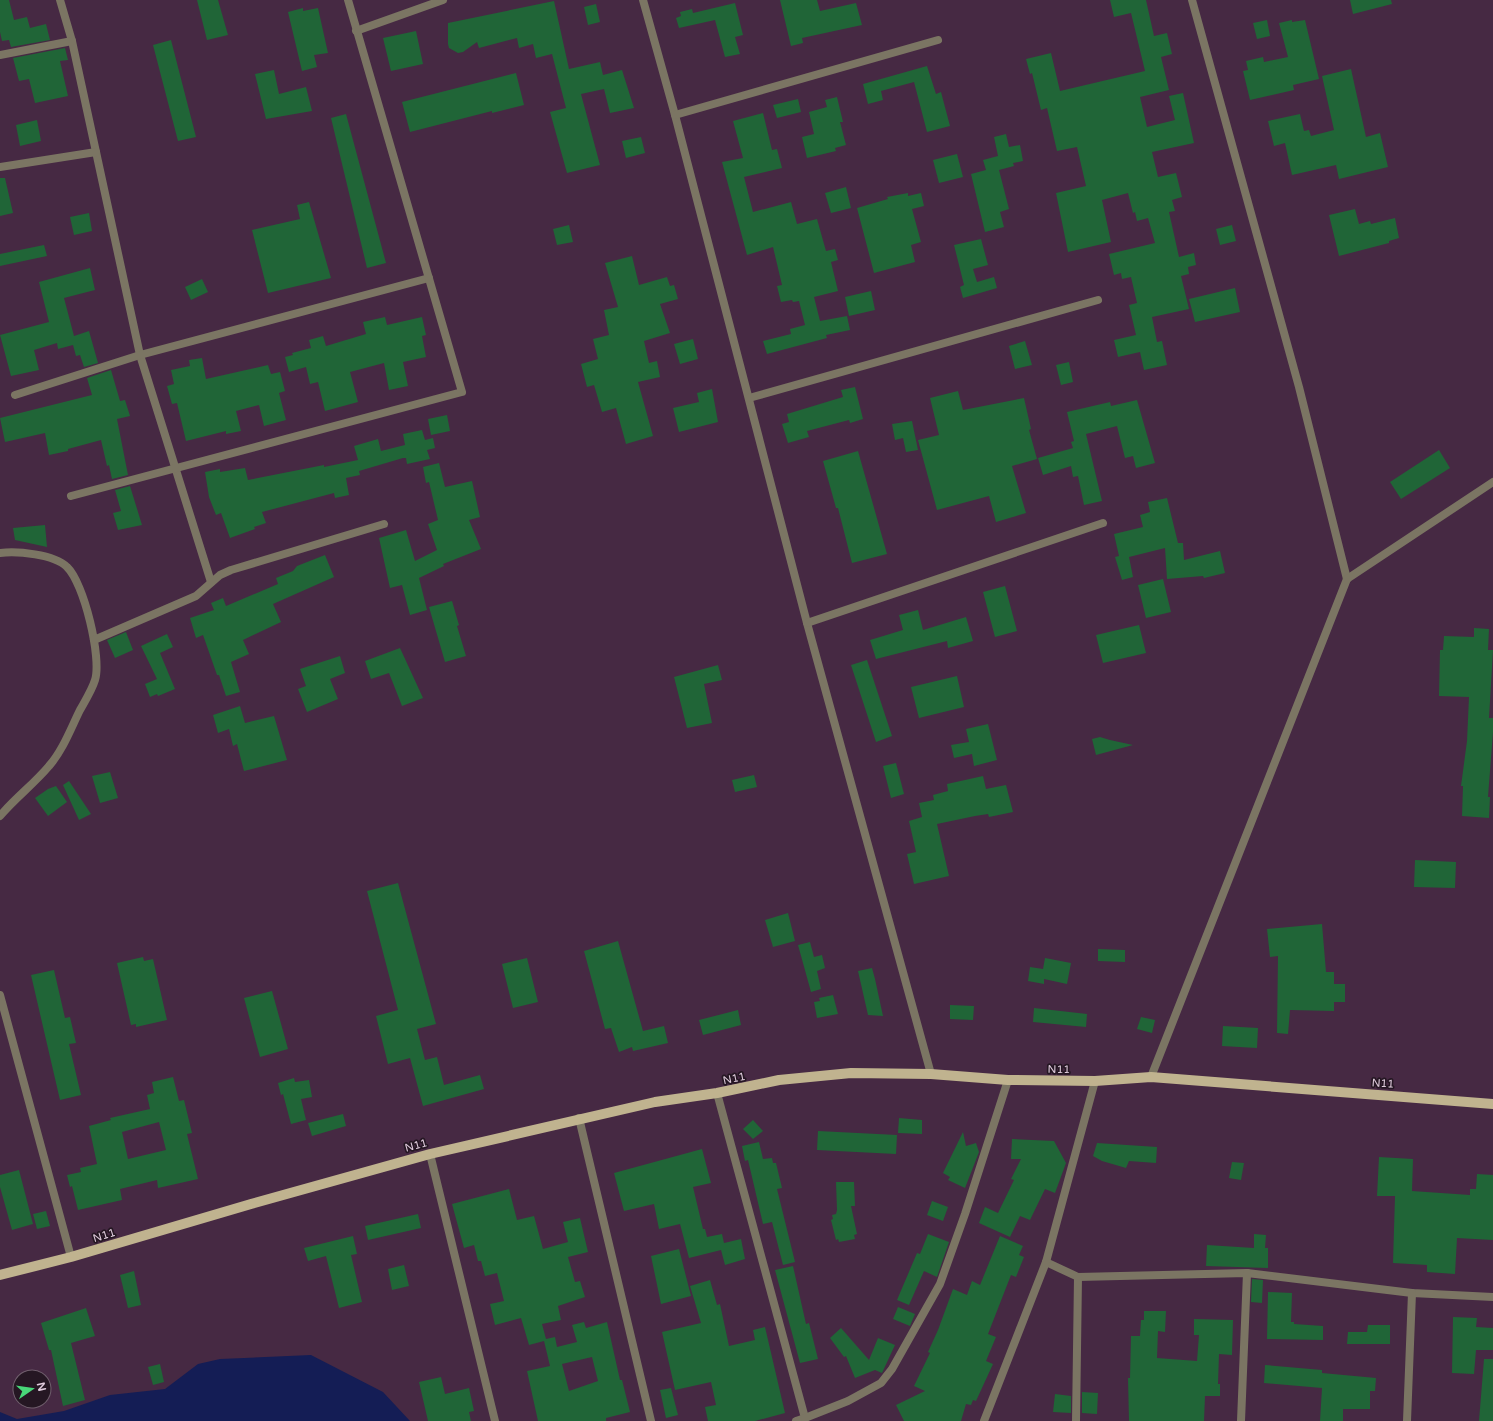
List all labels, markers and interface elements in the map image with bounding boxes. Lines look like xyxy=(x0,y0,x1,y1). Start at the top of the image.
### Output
street label: N11 xyxy=(1048,1063,1070,1076)
street label: N11 xyxy=(722,1070,747,1087)
street label: N11 xyxy=(1371,1076,1395,1091)
street label: N11 xyxy=(404,1136,429,1155)
street label: N11 xyxy=(91,1226,117,1245)
north arrow xyxy=(12,1369,52,1409)
text: N xyxy=(34,1381,49,1393)

